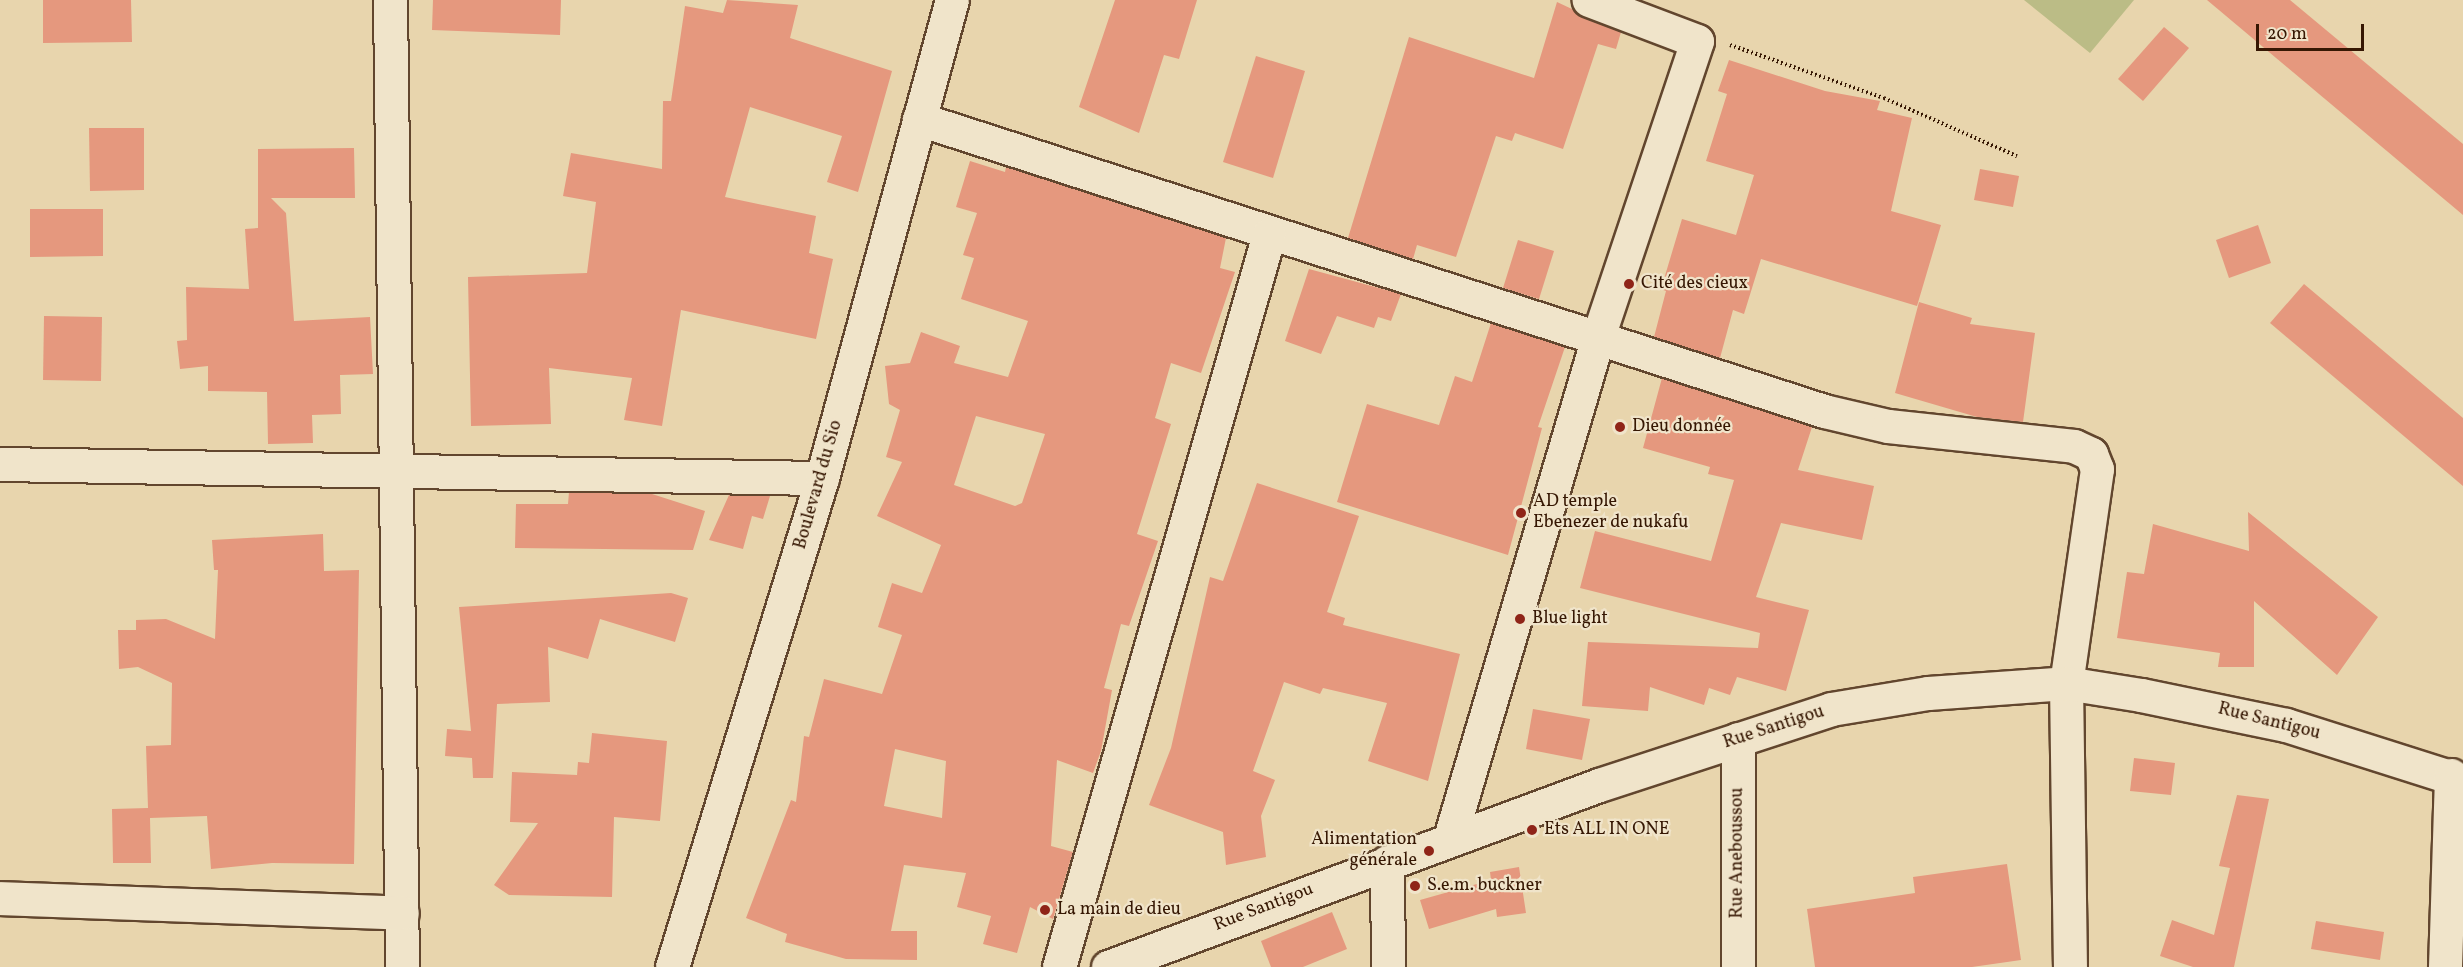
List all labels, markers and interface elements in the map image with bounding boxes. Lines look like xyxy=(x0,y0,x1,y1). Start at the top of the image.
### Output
scale bar xyxy=(2259,12,2367,50)
text: 20 m xyxy=(2267,22,2307,47)
place label: Cité des cieux xyxy=(1641,273,1748,295)
marker: Cité des cieux xyxy=(1622,277,1636,291)
place label: Dieu donnée xyxy=(1632,416,1731,438)
street label: Boulevard du Sio xyxy=(790,418,848,552)
marker: Dieu donnée xyxy=(1613,420,1627,434)
place label: AD temple Ebenezer de nukafu xyxy=(1533,492,1688,534)
marker: AD temple Ebenezer de nukafu xyxy=(1514,506,1528,520)
place label: Blue light xyxy=(1532,608,1608,630)
marker: Blue light xyxy=(1513,612,1527,626)
street label: Rue Santigou xyxy=(2215,699,2323,745)
street label: Rue Santigou xyxy=(1721,702,1827,754)
street label: Rue Aneboussou xyxy=(1727,787,1749,919)
place label: Ets ALL IN ONE xyxy=(1544,819,1670,841)
marker: Ets ALL IN ONE xyxy=(1525,823,1539,837)
place label: Alimentation générale xyxy=(1311,830,1417,872)
marker: Alimentation générale xyxy=(1422,844,1436,858)
place label: S.e.m. buckner xyxy=(1427,875,1542,897)
street label: Rue Santigou xyxy=(1211,879,1317,937)
marker: S.e.m. buckner xyxy=(1408,879,1422,893)
place label: La main de dieu xyxy=(1057,899,1181,921)
marker: La main de dieu xyxy=(1038,903,1052,917)

